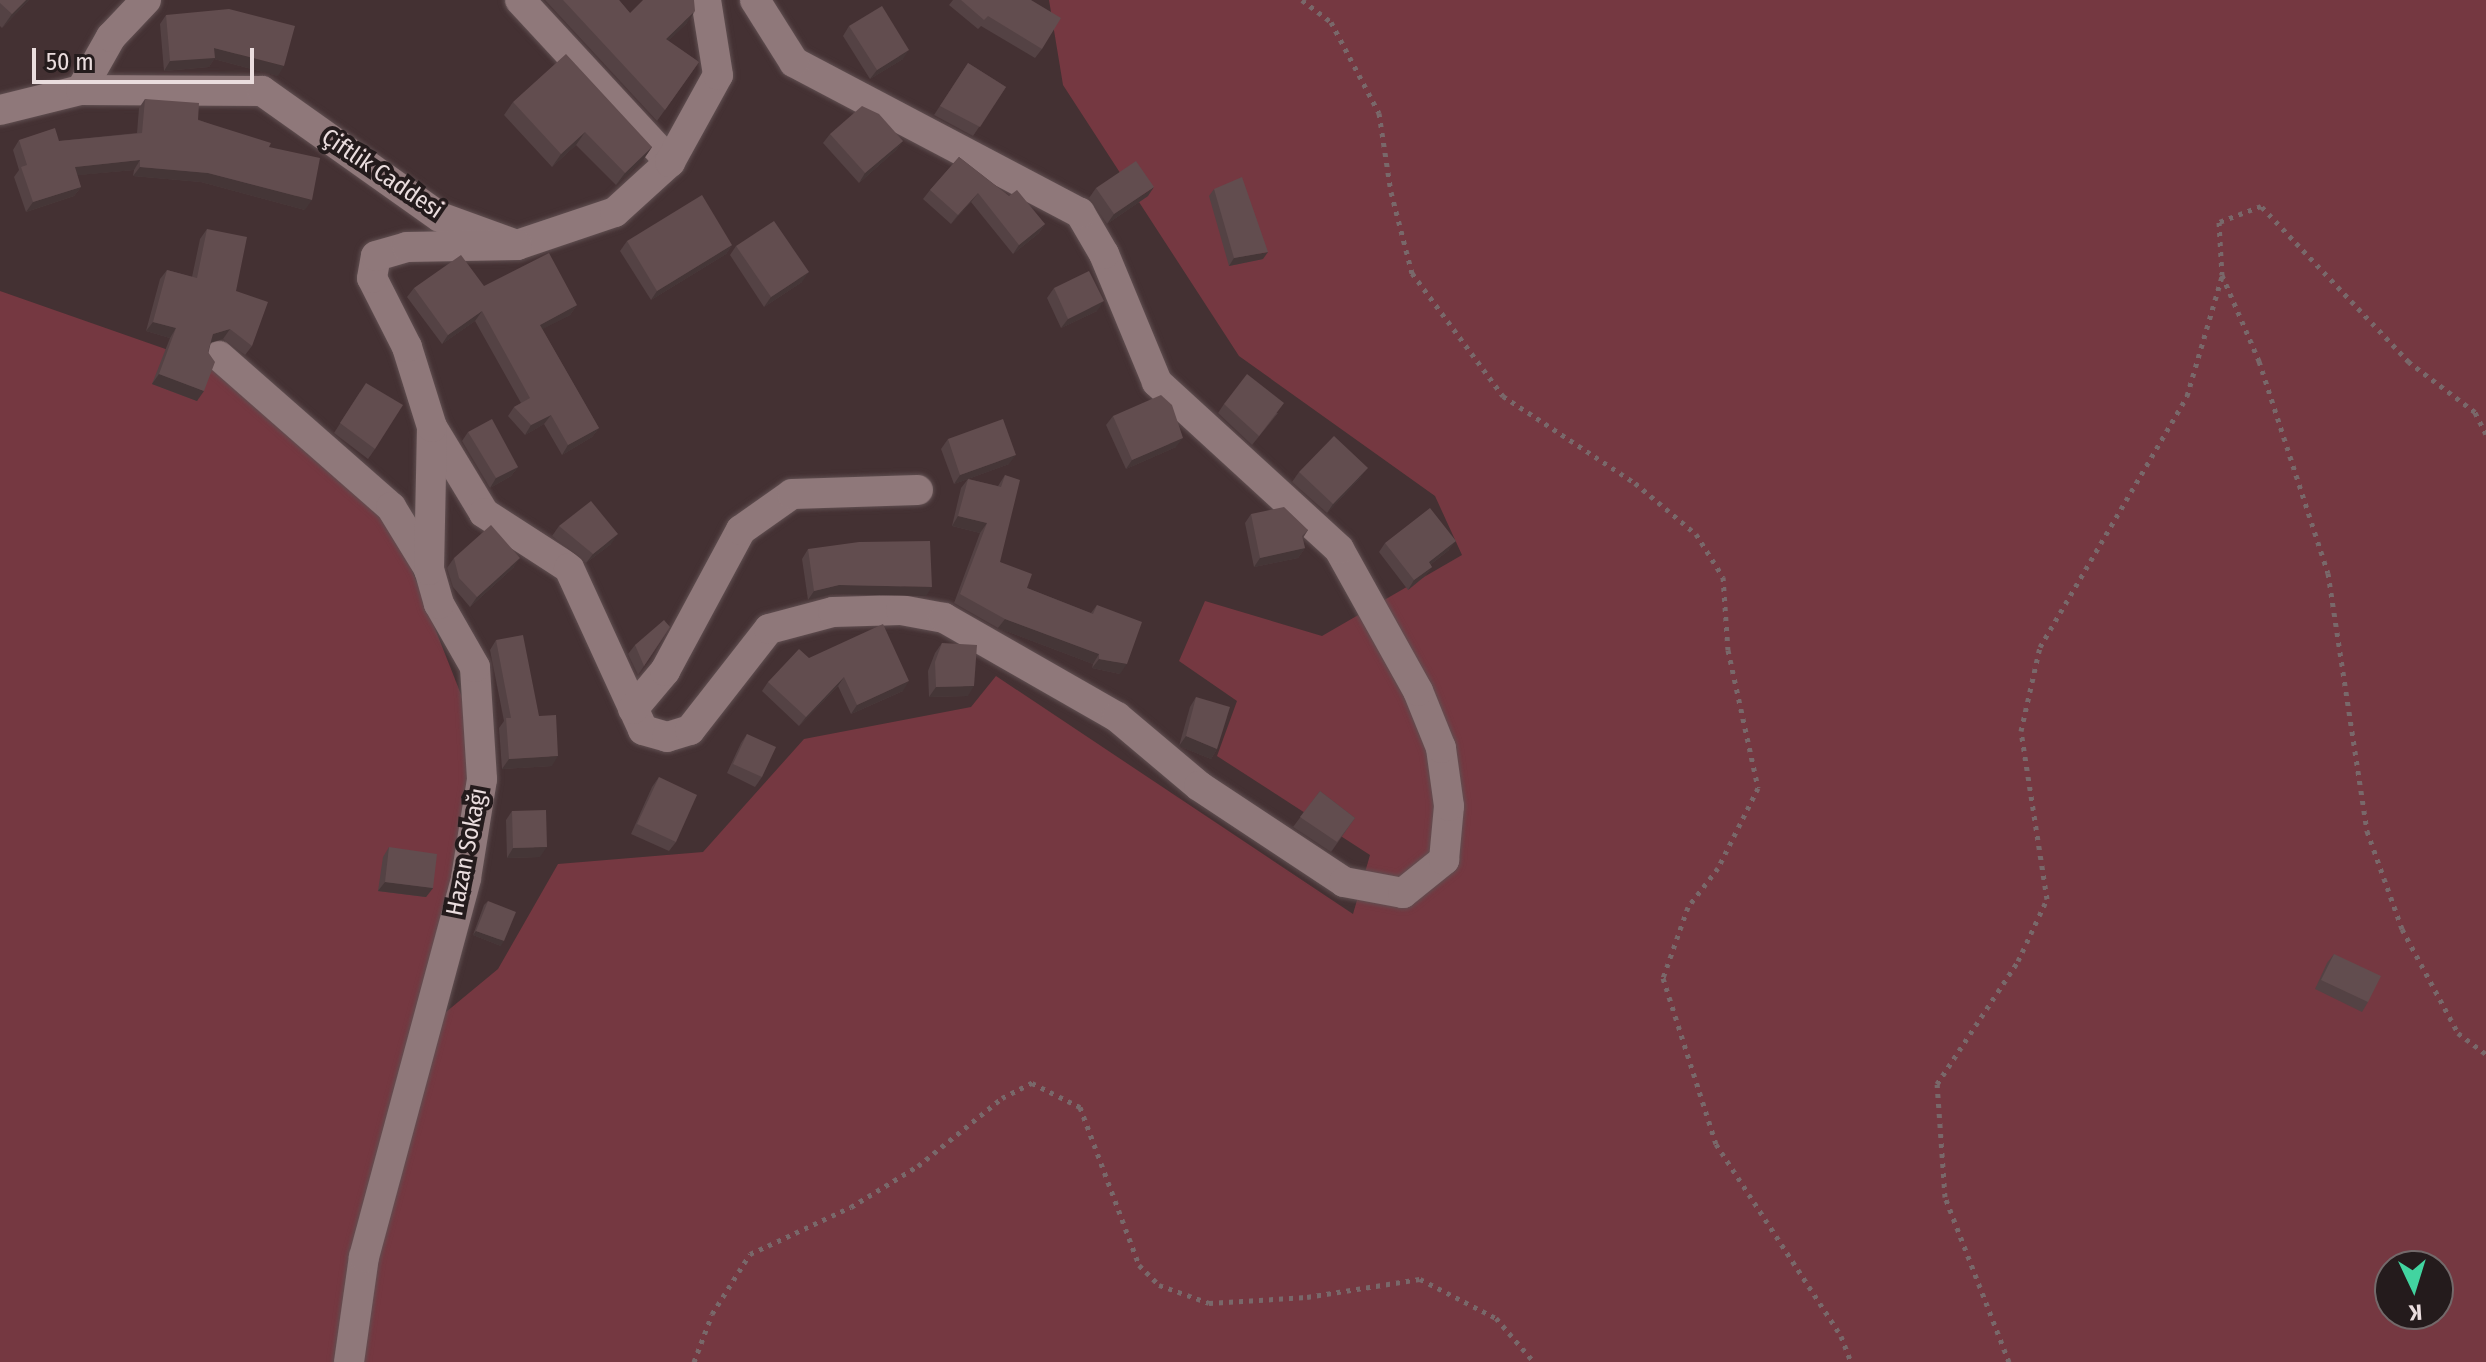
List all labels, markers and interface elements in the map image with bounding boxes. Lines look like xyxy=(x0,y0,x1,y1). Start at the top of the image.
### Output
scale bar xyxy=(36,32,258,82)
text: 50 m xyxy=(46,48,94,76)
street label: Çiftlik Caddesi xyxy=(316,123,448,225)
street label: Hazan Sokağı xyxy=(440,786,494,918)
north arrow xyxy=(2374,1250,2454,1330)
text: K xyxy=(2408,1299,2423,1326)

